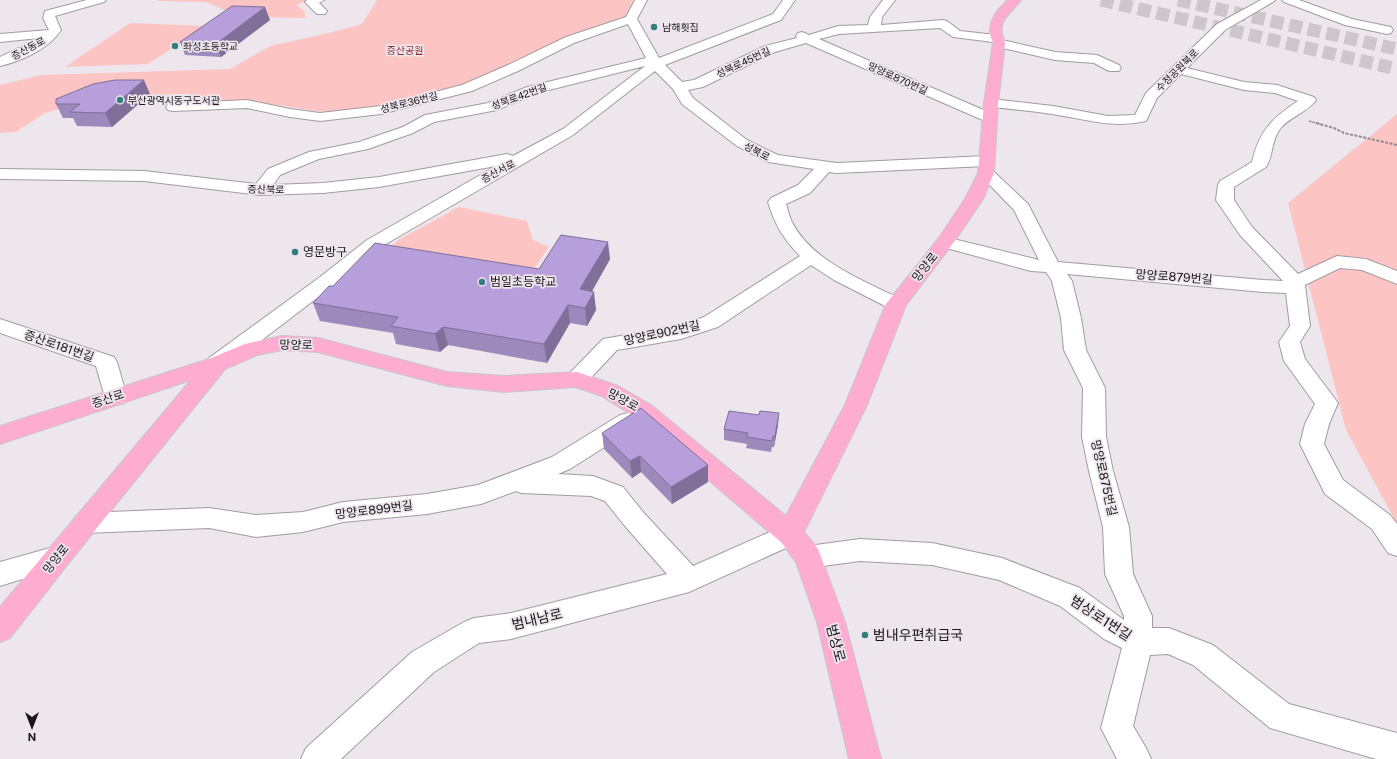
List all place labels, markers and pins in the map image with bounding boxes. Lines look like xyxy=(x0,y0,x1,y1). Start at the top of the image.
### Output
place label: 남해횟집 xyxy=(662,21,699,33)
marker: 남해횟집 xyxy=(649,22,659,32)
place label: 좌성초등학교 xyxy=(183,40,238,52)
marker: 좌성초등학교 xyxy=(170,41,180,51)
place label: 부산광역시동구도서관 xyxy=(128,94,221,106)
marker: 부산광역시동구도서관 xyxy=(115,95,125,105)
place label: 영문방구 xyxy=(303,245,347,259)
marker: 영문방구 xyxy=(290,247,300,257)
place label: 범일초등학교 xyxy=(490,275,556,289)
marker: 범일초등학교 xyxy=(477,277,487,287)
place label: 범내우편취급국 xyxy=(873,627,963,643)
marker: 범내우편취급국 xyxy=(860,630,870,640)

